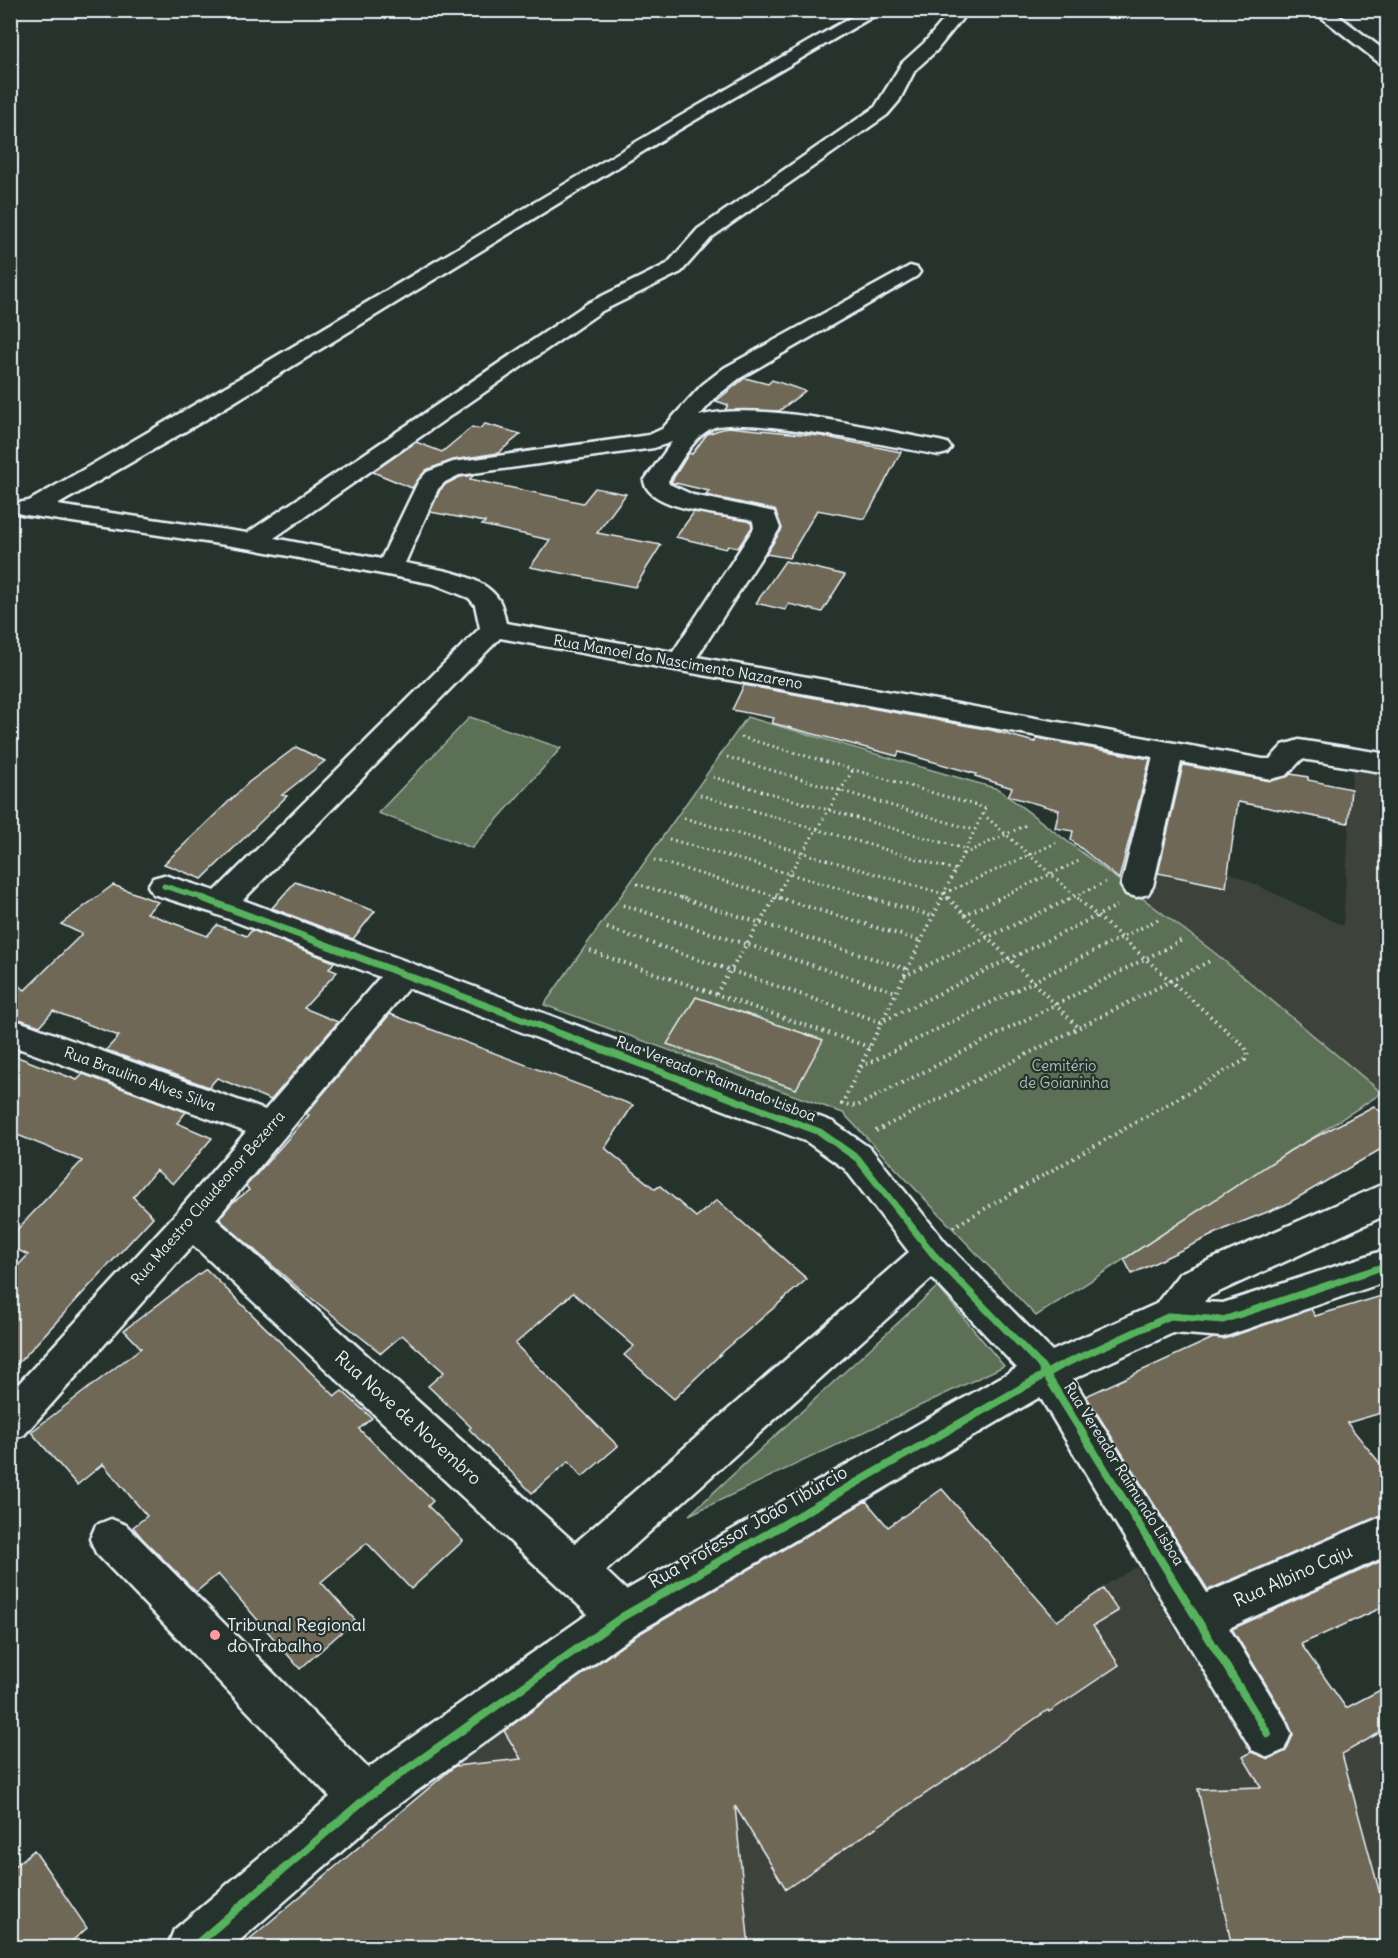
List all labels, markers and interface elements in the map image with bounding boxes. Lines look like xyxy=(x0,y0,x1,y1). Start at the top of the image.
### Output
street label: Rua Manoel do Nascimento Nazareno xyxy=(552,630,804,693)
street label: Rua Vereador Raimundo Lisboa xyxy=(613,1032,819,1126)
street label: Rua Braulino Alves Silva xyxy=(62,1042,219,1115)
park label: Cemitério de Goianinha xyxy=(1019,1056,1109,1092)
street label: Rua Maestro Claudeonor Bezerra xyxy=(127,1106,289,1289)
street label: Rua Nove de Novembro xyxy=(330,1346,487,1490)
street label: Rua Vereador Raimundo Lisboa xyxy=(1060,1379,1189,1569)
street label: Rua Professor João Tibúrcio xyxy=(644,1460,851,1593)
street label: Rua Albino Caju xyxy=(1230,1539,1356,1612)
place label: Tribunal Regional do Trabalho xyxy=(227,1613,366,1657)
marker: Tribunal Regional do Trabalho xyxy=(208,1628,222,1642)

